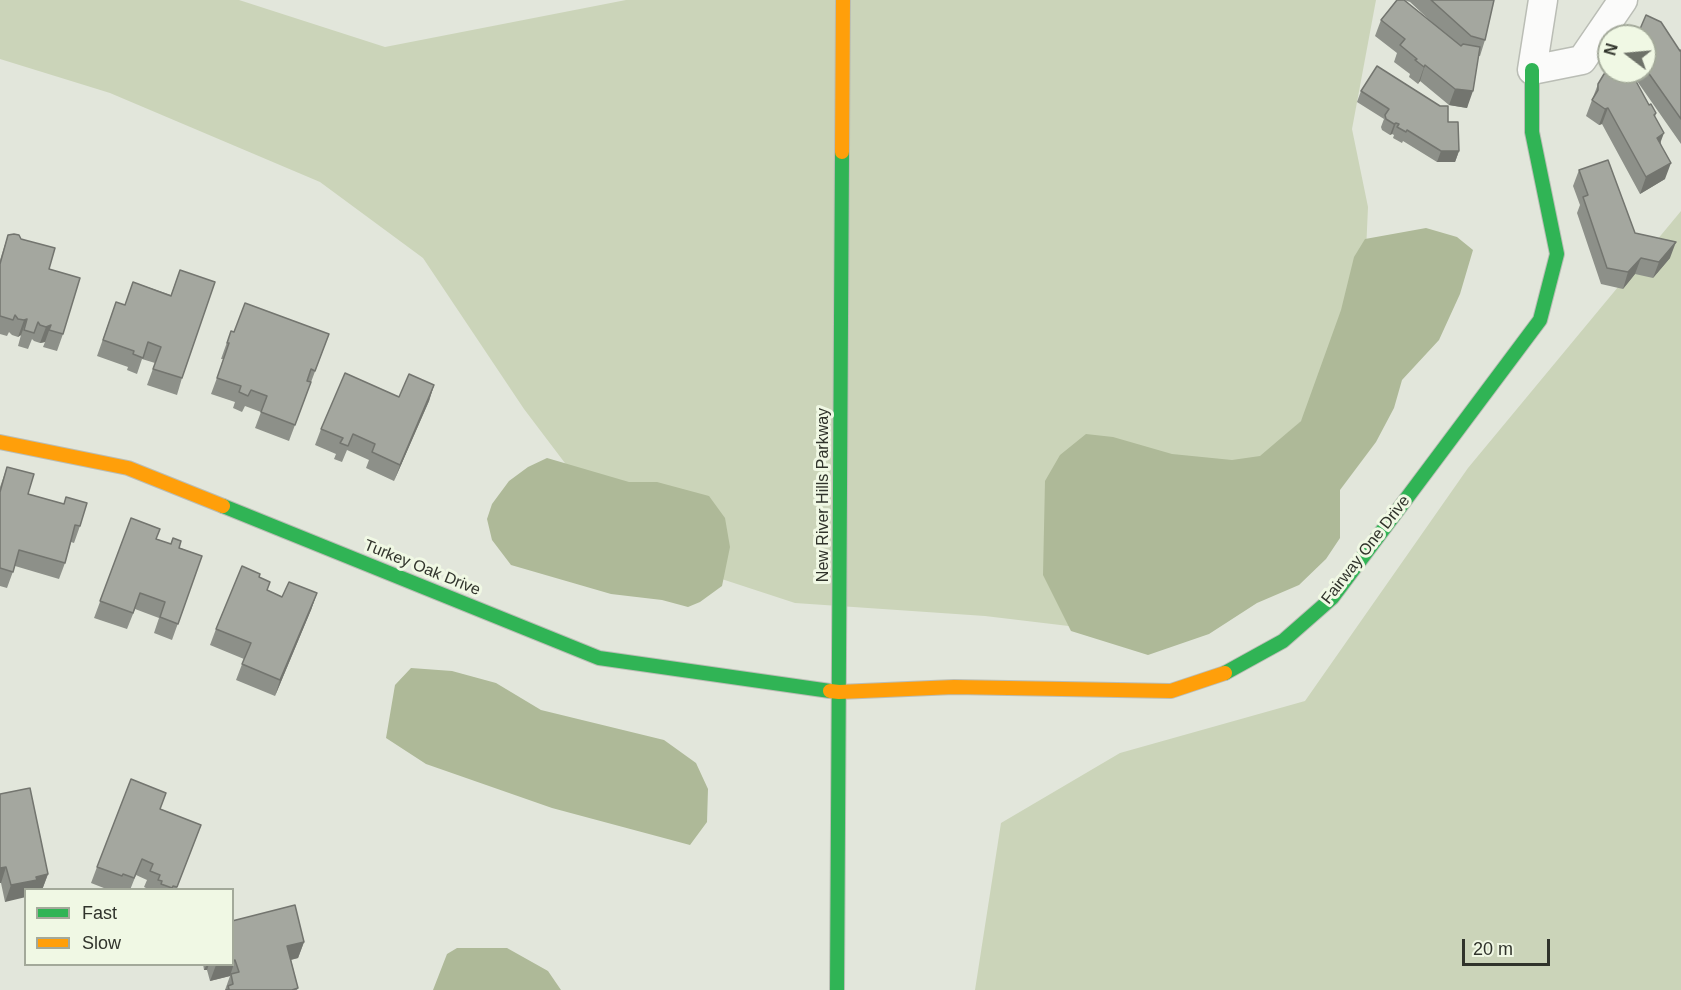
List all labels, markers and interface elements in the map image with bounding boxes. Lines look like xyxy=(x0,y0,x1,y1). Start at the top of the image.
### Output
north arrow xyxy=(1597,24,1657,84)
text: N xyxy=(1601,42,1621,57)
street label: New River Hills Parkway xyxy=(814,408,834,582)
street label: Fairway One Drive xyxy=(1318,492,1414,608)
street label: Turkey Oak Drive xyxy=(361,536,483,600)
legend xyxy=(24,888,234,966)
text: Fast xyxy=(82,903,117,923)
scale bar xyxy=(1465,927,1554,965)
text: Slow xyxy=(82,933,121,953)
text: 20 m xyxy=(1473,939,1513,959)

